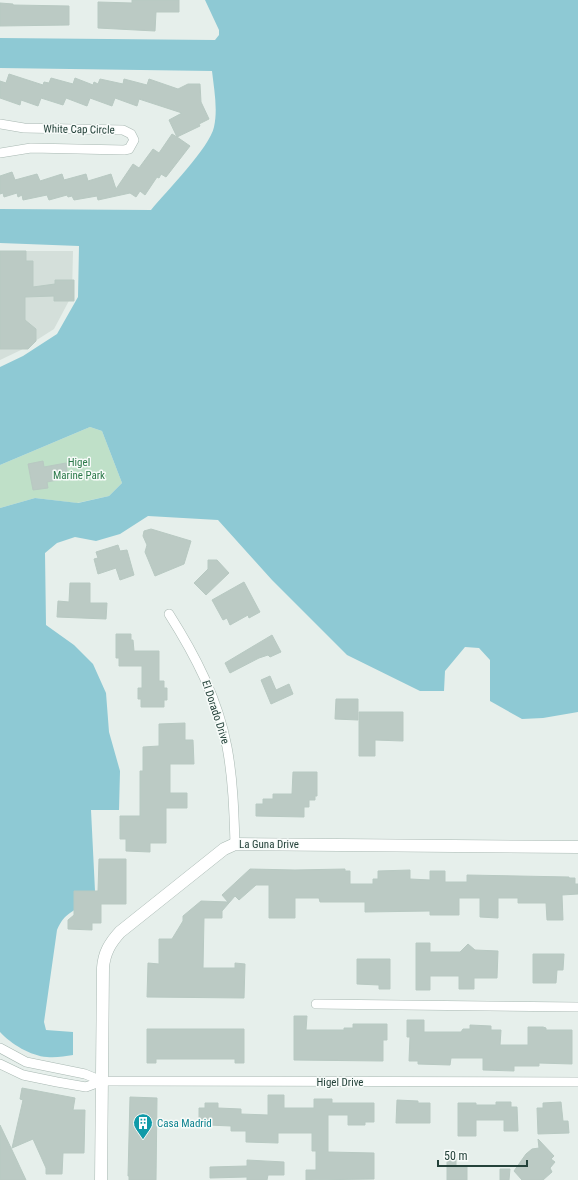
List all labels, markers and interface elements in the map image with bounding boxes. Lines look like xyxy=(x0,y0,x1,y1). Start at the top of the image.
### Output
street label: White Cap Circle xyxy=(43,122,115,137)
park label: Higel Marine Park xyxy=(53,456,105,482)
street label: El Dorado Drive xyxy=(199,679,232,746)
street label: La Guna Drive xyxy=(239,838,299,851)
street label: Higel Drive xyxy=(317,1076,363,1089)
building icon: Casa Madrid xyxy=(132,1112,154,1140)
place label: Casa Madrid xyxy=(157,1117,212,1130)
scale bar xyxy=(438,1142,527,1168)
text: 50 m xyxy=(444,1149,468,1163)

